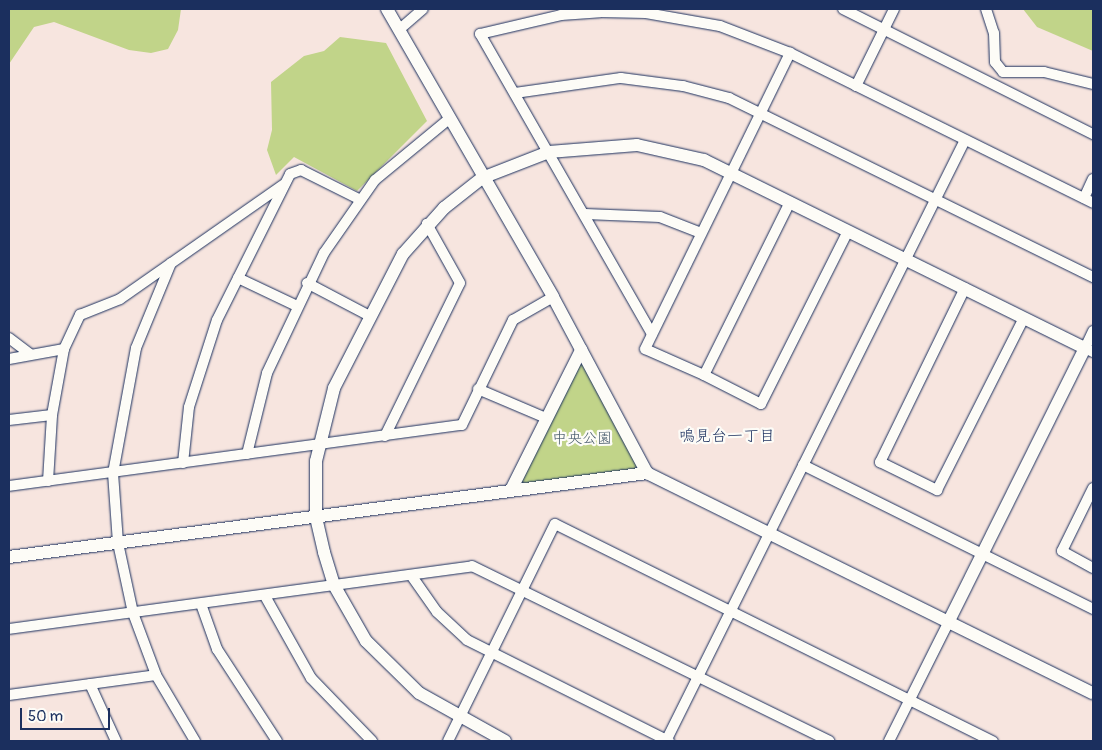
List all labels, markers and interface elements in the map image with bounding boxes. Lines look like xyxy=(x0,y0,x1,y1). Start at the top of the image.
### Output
district label: 鳴見台一丁目 xyxy=(679,426,775,446)
park label: 中央公園 xyxy=(552,430,612,448)
scale bar xyxy=(22,698,112,730)
text: 50 m xyxy=(28,707,63,726)

